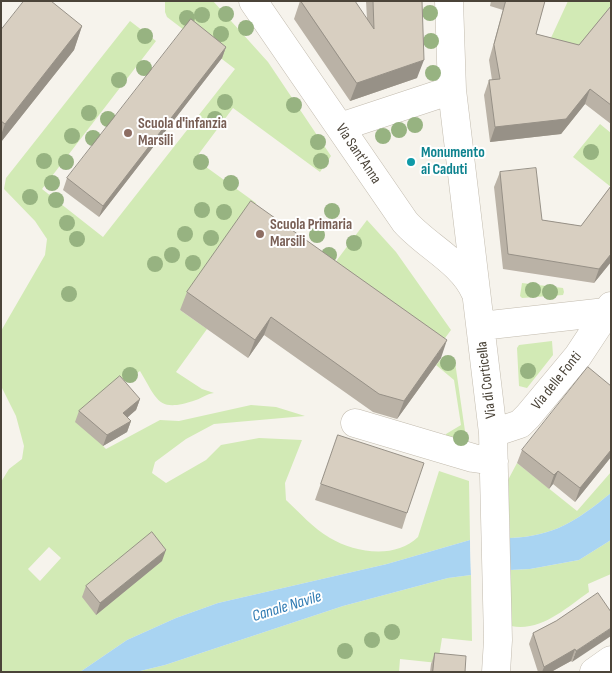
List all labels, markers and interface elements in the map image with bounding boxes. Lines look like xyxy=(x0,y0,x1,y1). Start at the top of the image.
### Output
place label: Scuola d'infanzia Marsili xyxy=(138,115,227,150)
street label: Via Sant'Anna xyxy=(331,121,385,187)
marker: Scuola d'infanzia Marsili xyxy=(122,127,134,139)
place label: Monumento ai Caduti xyxy=(421,144,485,179)
marker: Monumento ai Caduti xyxy=(405,156,417,168)
place label: Scuola Primaria Marsili xyxy=(270,216,352,251)
marker: Scuola Primaria Marsili xyxy=(254,228,266,240)
street label: Via di Corticella xyxy=(473,340,501,420)
street label: Via delle Fonti xyxy=(528,348,586,414)
water label: Canale Navile xyxy=(250,587,324,627)

